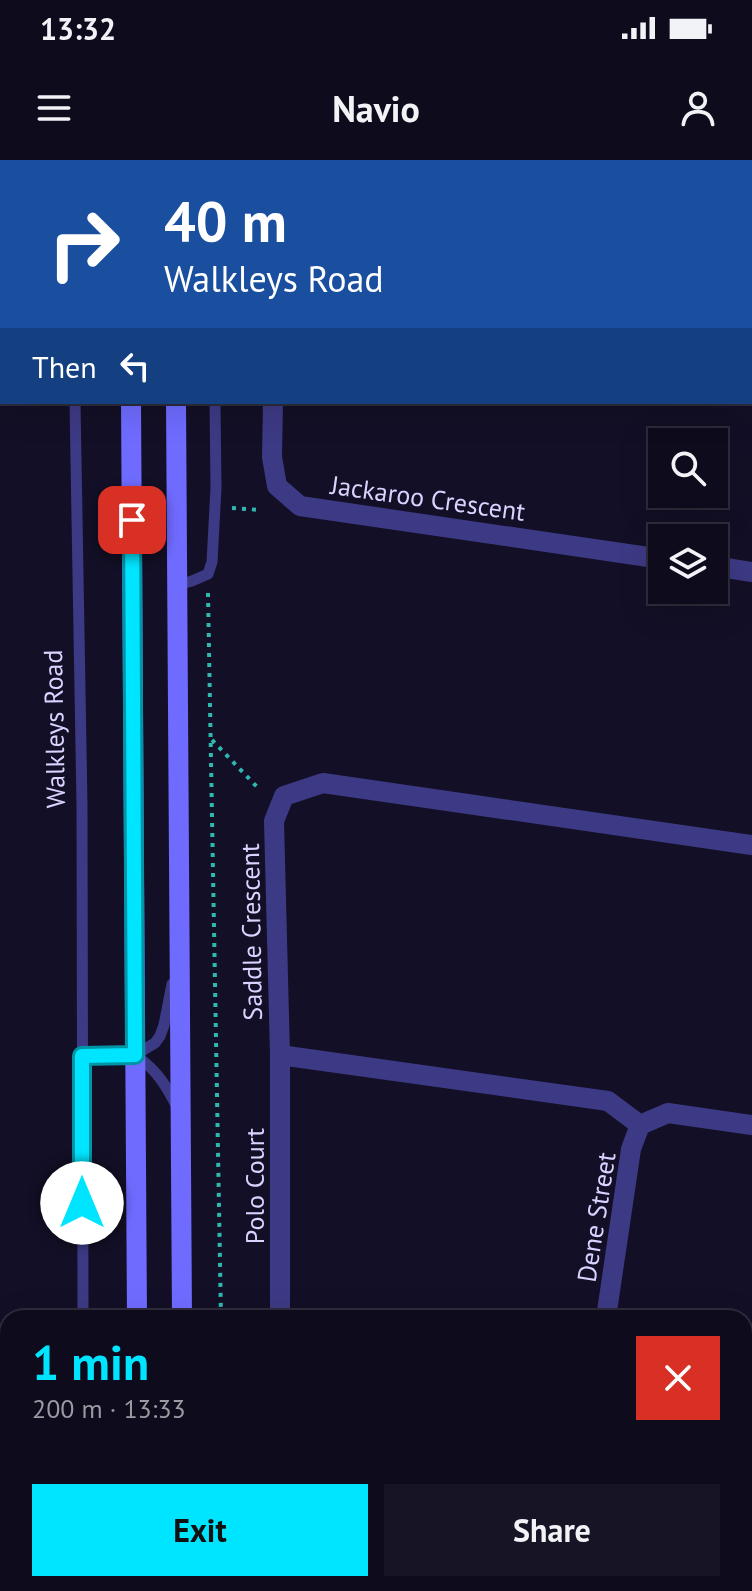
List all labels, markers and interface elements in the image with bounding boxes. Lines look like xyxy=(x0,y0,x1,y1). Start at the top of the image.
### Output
text: 13:32 xyxy=(40,9,116,48)
text: Navio xyxy=(332,85,420,132)
icon: menu xyxy=(32,86,76,130)
icon: person xyxy=(676,86,720,130)
text: 40 m xyxy=(164,185,287,257)
icon: right xyxy=(32,192,136,296)
text: Walkleys Road xyxy=(164,255,384,302)
icon: left xyxy=(113,344,157,388)
text: Then xyxy=(32,347,97,386)
map controls xyxy=(648,428,728,604)
button: search xyxy=(648,428,728,508)
street label: Jackaroo Crescent xyxy=(328,468,528,528)
pin xyxy=(98,486,166,554)
icon: arrive xyxy=(110,498,154,542)
button: layers xyxy=(648,524,728,604)
street label: Walkleys Road xyxy=(36,649,72,809)
street label: Saddle Crescent xyxy=(233,843,269,1021)
street label: Polo Court xyxy=(238,1128,271,1244)
street label: Dene Street xyxy=(569,1150,623,1284)
position arrow xyxy=(40,1161,124,1245)
text: 1 min xyxy=(32,1331,149,1393)
button: close xyxy=(636,1336,720,1420)
text: 200 m · 13:33 xyxy=(32,1392,186,1425)
button: Exit xyxy=(32,1484,368,1576)
button: Share xyxy=(384,1484,720,1576)

